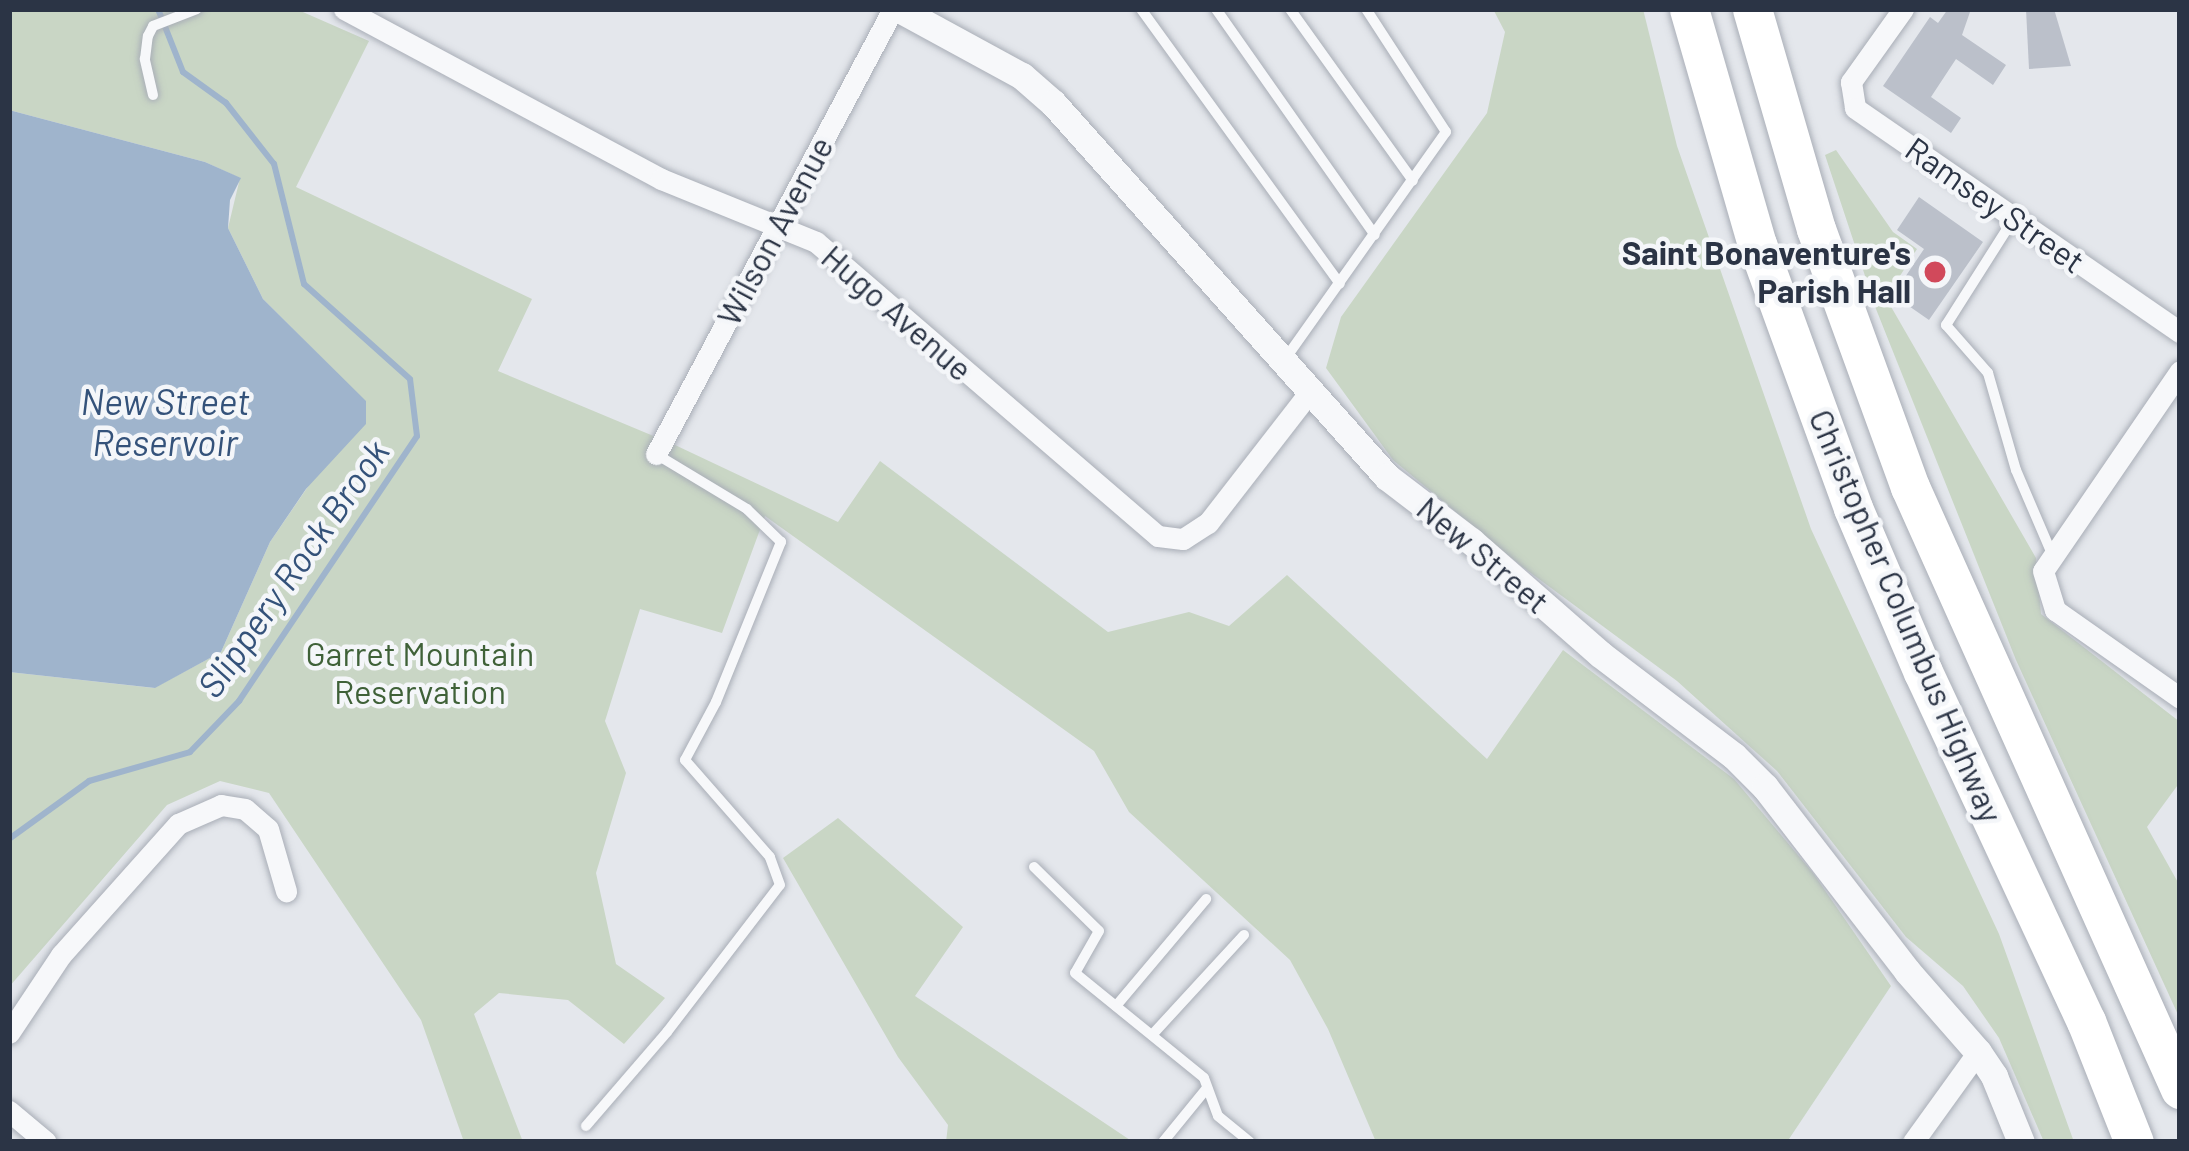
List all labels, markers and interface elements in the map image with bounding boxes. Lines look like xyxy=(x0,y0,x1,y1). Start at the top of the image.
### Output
street label: Ramsey Street xyxy=(1898,129,2092,281)
street label: Wilson Avenue xyxy=(709,130,841,332)
place label: Saint Bonaventure's Parish Hall xyxy=(1622,233,1911,311)
street label: Hugo Avenue xyxy=(814,237,980,389)
marker: Saint Bonaventure's Parish Hall xyxy=(1922,259,1948,285)
water label: New Street Reservoir xyxy=(80,378,250,463)
street label: Christopher Columbus Highway xyxy=(1801,404,2011,828)
water label: Slippery Rock Brook xyxy=(187,431,397,705)
street label: New Street xyxy=(1409,488,1557,622)
park label: Garret Mountain Reservation xyxy=(306,634,534,712)

